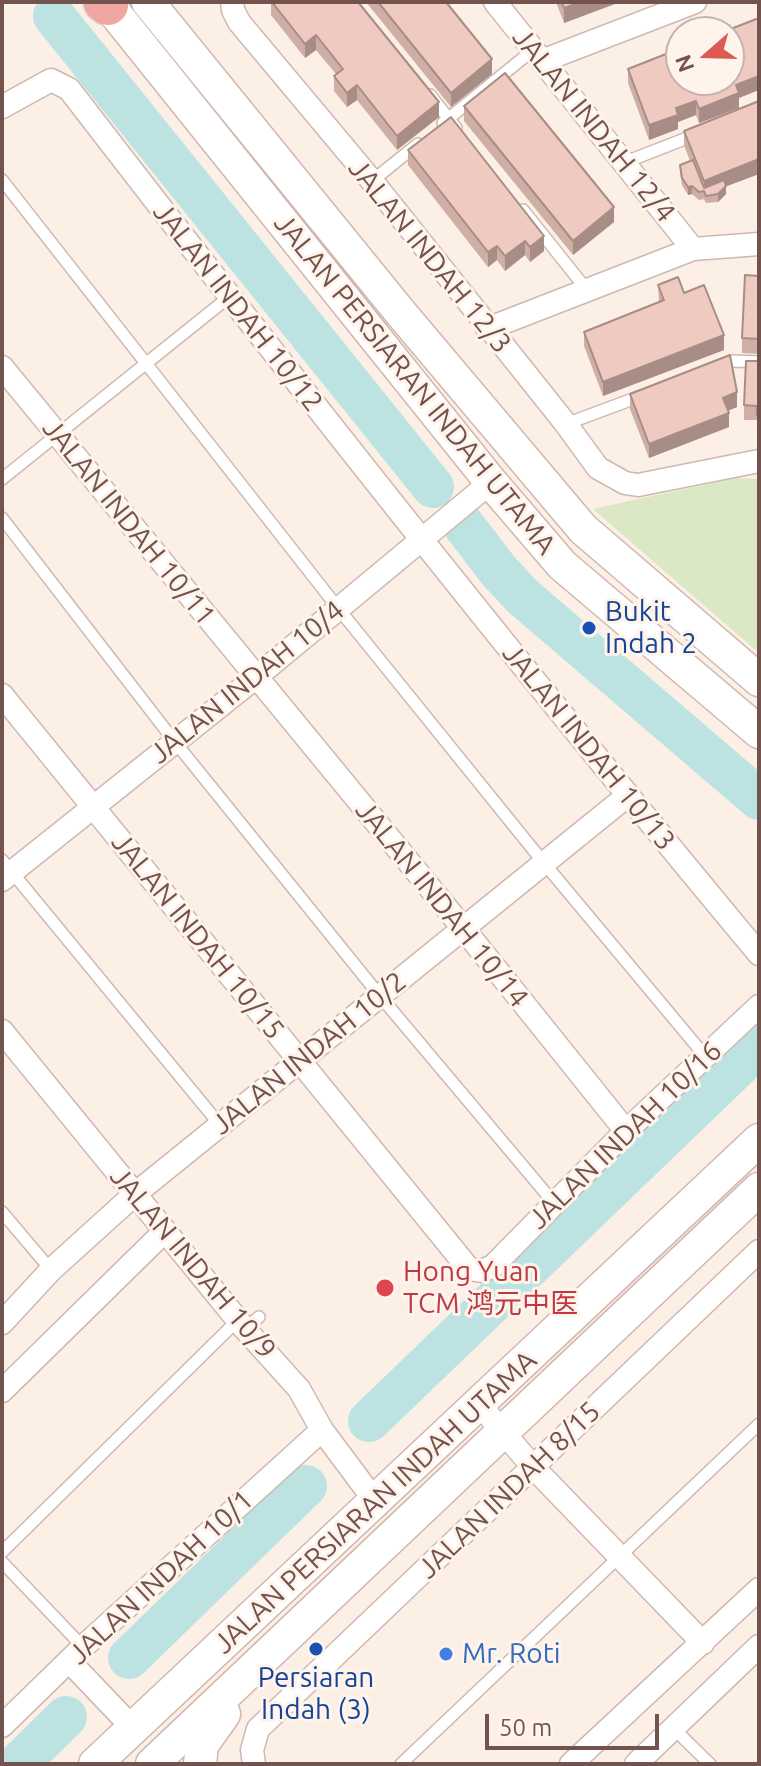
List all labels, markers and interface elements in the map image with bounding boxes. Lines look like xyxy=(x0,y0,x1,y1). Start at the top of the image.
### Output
north arrow xyxy=(665,16,745,96)
street label: JALAN INDAH 12/4 xyxy=(505,21,683,229)
street label: JALAN INDAH 12/3 xyxy=(341,152,519,360)
street label: JALAN INDAH 10/12 xyxy=(146,196,330,418)
street label: JALAN PERSIARAN INDAH UTAMA xyxy=(267,207,563,561)
street label: JALAN INDAH 10/11 xyxy=(35,412,223,632)
street label: JALAN INDAH 10/4 xyxy=(143,593,351,771)
place label: Bukit Indah 2 xyxy=(605,595,697,661)
marker: Bukit Indah 2 xyxy=(580,619,598,637)
street label: JALAN INDAH 10/13 xyxy=(495,637,683,857)
street label: JALAN INDAH 10/14 xyxy=(348,794,536,1014)
street label: JALAN INDAH 10/15 xyxy=(104,826,292,1046)
street label: JALAN INDAH 10/2 xyxy=(205,964,413,1142)
street label: JALAN INDAH 10/16 xyxy=(521,1034,729,1236)
street label: JALAN INDAH 10/9 xyxy=(103,1160,283,1366)
place label: Hong Yuan TCM 鸿元中医 xyxy=(403,1255,578,1321)
marker: Hong Yuan TCM 鸿元中医 xyxy=(374,1277,396,1299)
street label: JALAN PERSIARAN INDAH UTAMA xyxy=(207,1343,543,1661)
street label: JALAN INDAH 8/15 xyxy=(411,1395,607,1585)
street label: JALAN INDAH 10/1 xyxy=(62,1483,260,1671)
place label: Mr. Roti xyxy=(462,1637,561,1671)
marker: Persiaran Indah (3) xyxy=(307,1640,325,1658)
marker: Mr. Roti xyxy=(437,1645,455,1663)
place label: Persiaran Indah (3) xyxy=(258,1661,374,1727)
scale bar xyxy=(489,1698,663,1748)
text: 50 m xyxy=(499,1714,552,1741)

